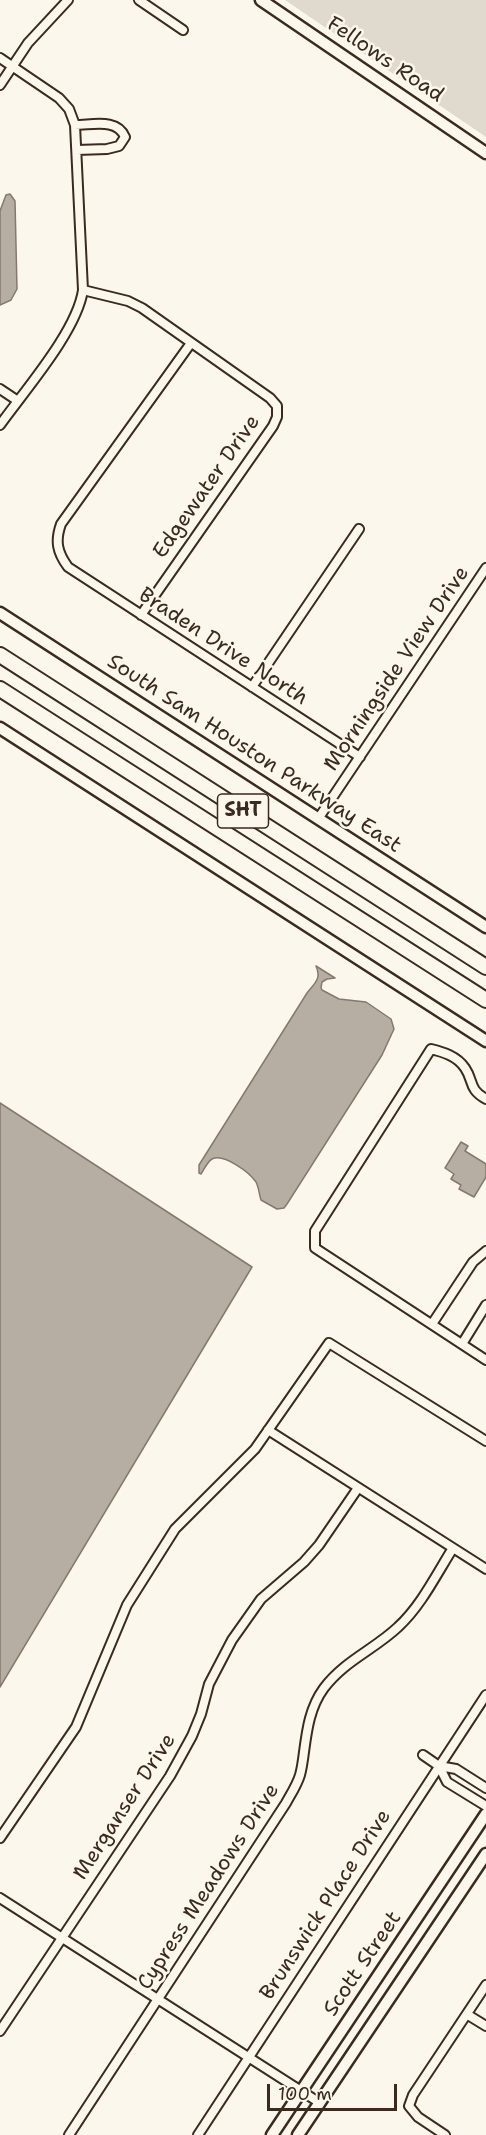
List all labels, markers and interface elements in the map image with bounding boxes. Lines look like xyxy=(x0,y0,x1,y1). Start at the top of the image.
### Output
street label: Fellows Road xyxy=(322,12,448,108)
street label: Edgewater Drive xyxy=(148,411,266,563)
street label: Morningside View Drive xyxy=(319,562,475,776)
street label: Braden Drive North xyxy=(134,583,312,711)
street label: South Sam Houston Parkway East xyxy=(102,649,406,859)
road number: SHT xyxy=(218,794,268,828)
street label: Merganser Drive xyxy=(68,1729,182,1885)
street label: Cypress Meadows Drive xyxy=(133,1779,285,1995)
street label: Brunswick Place Drive xyxy=(255,1805,397,2005)
street label: Scott Street xyxy=(319,1907,407,2021)
scale bar xyxy=(270,2072,400,2110)
text: 100 m xyxy=(278,2082,332,2106)

